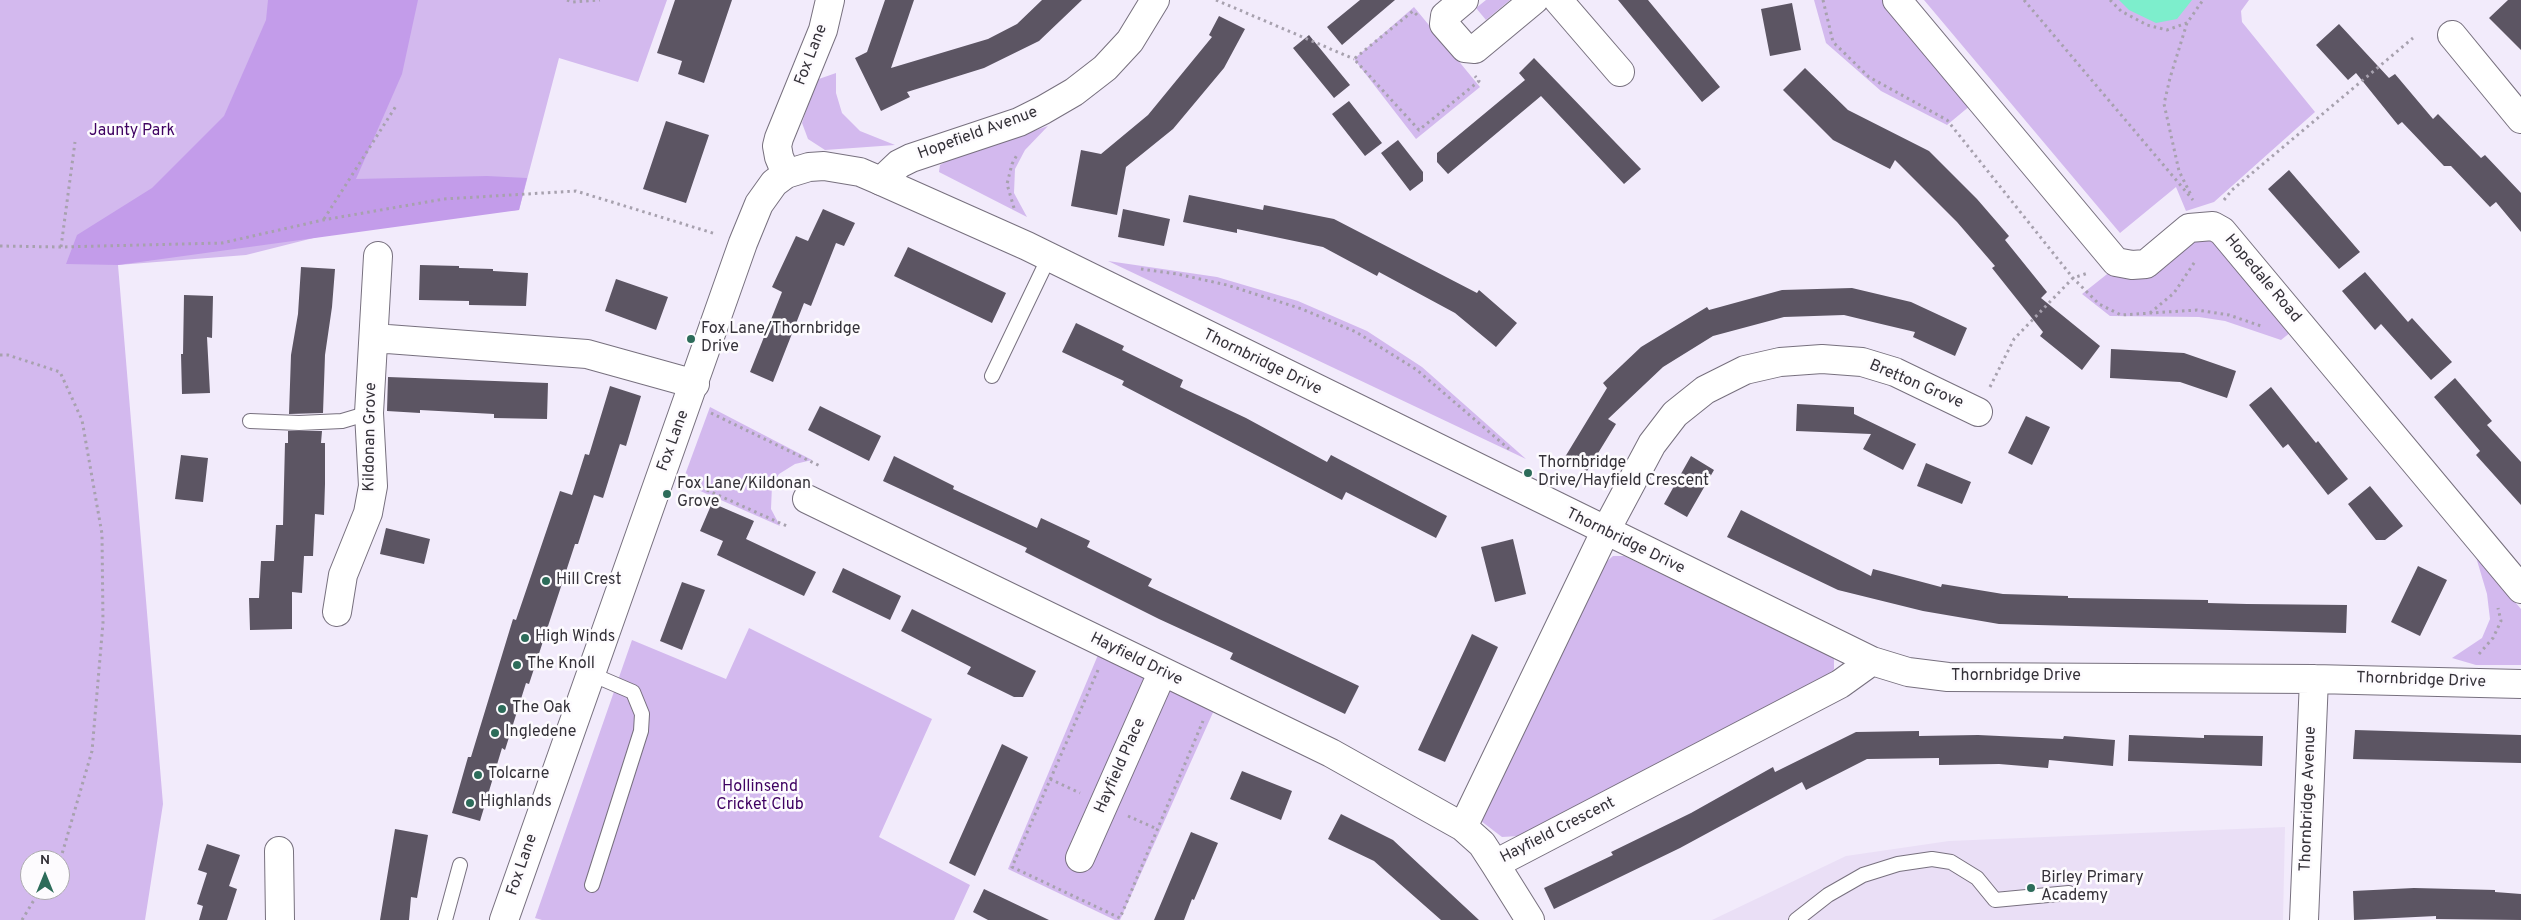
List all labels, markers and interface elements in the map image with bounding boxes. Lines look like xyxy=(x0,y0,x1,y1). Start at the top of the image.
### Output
street label: Fox Lane xyxy=(792,22,832,88)
street label: Hopefield Avenue xyxy=(915,103,1041,165)
park label: Jaunty Park xyxy=(89,122,175,142)
street label: Hopedale Road xyxy=(2220,231,2304,327)
place label: Fox Lane/Thornbridge Drive xyxy=(701,320,860,358)
street label: Thornbridge Drive xyxy=(1199,326,1325,400)
marker: Fox Lane/Thornbridge Drive xyxy=(685,333,697,345)
street label: Bretton Grove xyxy=(1866,357,1966,413)
street label: Kildonan Grove xyxy=(360,382,382,492)
street label: Fox Lane xyxy=(654,408,694,474)
place label: Thornbridge Drive/Hayfield Crescent xyxy=(1538,454,1709,492)
marker: Thornbridge Drive/Hayfield Crescent xyxy=(1522,467,1534,479)
place label: Fox Lane/Kildonan Grove xyxy=(677,475,811,513)
marker: Fox Lane/Kildonan Grove xyxy=(661,488,673,500)
street label: Thornbridge Drive xyxy=(1562,505,1688,579)
place label: Hill Crest xyxy=(556,571,621,591)
marker: Hill Crest xyxy=(540,575,552,587)
place label: High Winds xyxy=(535,628,615,648)
street label: Hayfield Drive xyxy=(1087,629,1185,691)
marker: High Winds xyxy=(519,632,531,644)
place label: The Knoll xyxy=(527,655,595,675)
marker: The Knoll xyxy=(511,659,523,671)
street label: Thornbridge Drive xyxy=(1951,667,2081,687)
street label: Thornbridge Drive xyxy=(2356,669,2486,693)
place label: The Oak xyxy=(512,699,571,719)
marker: The Oak xyxy=(496,703,508,715)
street label: Hayfield Place xyxy=(1091,715,1151,817)
place label: Ingledene xyxy=(505,723,576,743)
street label: Thornbridge Avenue xyxy=(2297,726,2321,872)
marker: Ingledene xyxy=(489,727,501,739)
place label: Tolcarne xyxy=(488,765,549,785)
marker: Tolcarne xyxy=(472,769,484,781)
park label: Hollinsend Cricket Club xyxy=(716,778,804,816)
place label: Highlands xyxy=(480,793,552,813)
street label: Hayfield Crescent xyxy=(1497,794,1619,868)
marker: Highlands xyxy=(464,797,476,809)
street label: Fox Lane xyxy=(504,832,542,898)
north arrow xyxy=(20,850,70,900)
text: N xyxy=(40,852,50,869)
place label: Birley Primary Academy xyxy=(2041,869,2144,907)
marker: Birley Primary Academy xyxy=(2025,882,2037,894)

